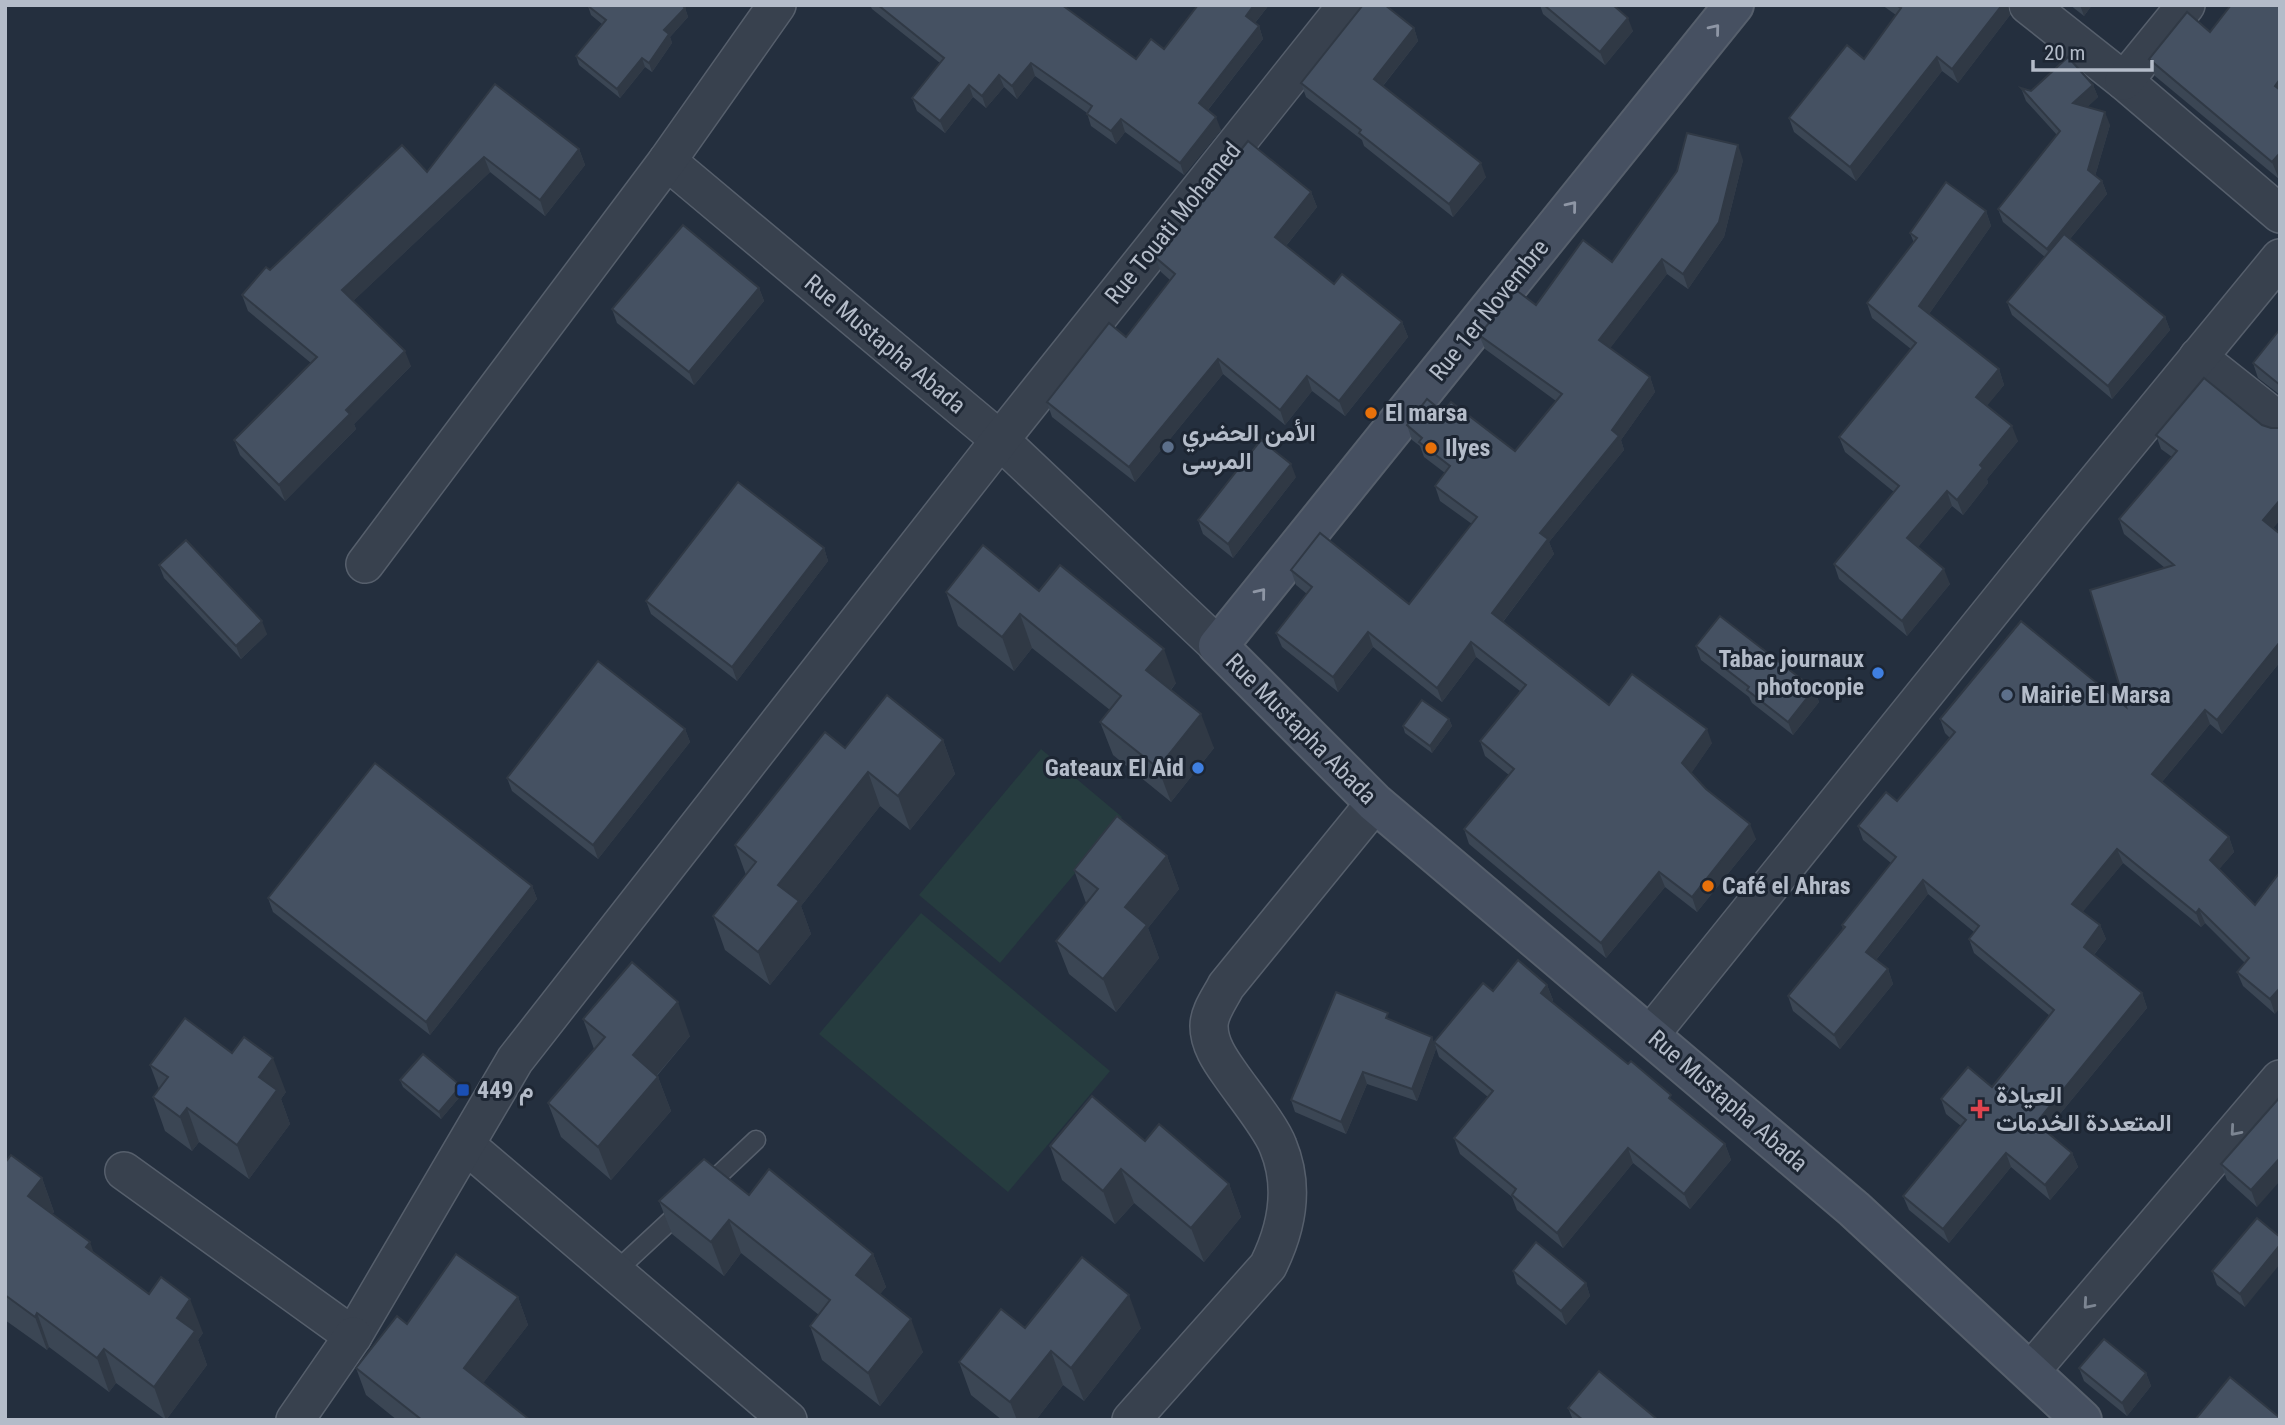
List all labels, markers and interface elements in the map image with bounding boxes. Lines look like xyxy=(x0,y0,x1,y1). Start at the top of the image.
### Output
one-way arrow xyxy=(1707,25,1720,37)
scale bar xyxy=(2033,28,2152,72)
text: 20 m xyxy=(2044,41,2085,65)
street label: Rue Touati Mohamed xyxy=(1099,137,1247,309)
one-way arrow xyxy=(1564,202,1577,214)
street label: Rue 1er Novembre xyxy=(1424,234,1554,386)
street label: Rue Mustapha Abada xyxy=(799,269,971,419)
place label: El marsa xyxy=(1385,399,1468,427)
marker: El marsa xyxy=(1363,405,1379,421)
place label: الأمن الحضري المرسى xyxy=(1182,418,1316,476)
place label: Ilyes xyxy=(1445,434,1491,462)
marker: الأمن الحضري المرسى xyxy=(1160,439,1176,455)
marker: Ilyes xyxy=(1423,440,1439,456)
one-way arrow xyxy=(1252,589,1265,601)
place label: Tabac journaux photocopie xyxy=(1719,645,1864,701)
street label: Rue Mustapha Abada xyxy=(1220,648,1382,810)
marker: Tabac journaux photocopie xyxy=(1870,665,1886,681)
place label: Mairie El Marsa xyxy=(2021,681,2171,709)
marker: Mairie El Marsa xyxy=(1999,687,2015,703)
place label: Gateaux El Aid xyxy=(1045,754,1184,782)
marker: Gateaux El Aid xyxy=(1190,760,1206,776)
place label: Café el Ahras xyxy=(1722,872,1851,900)
marker: Café el Ahras xyxy=(1700,878,1716,894)
street label: Rue Mustapha Abada xyxy=(1643,1024,1813,1178)
place label: م 449 xyxy=(477,1076,534,1106)
place label: العيادة المتعددة الخدمات xyxy=(1996,1081,2172,1137)
marker: م 449 xyxy=(455,1082,471,1098)
marker: العيادة المتعددة الخدمات xyxy=(1970,1099,1990,1119)
one-way arrow xyxy=(2231,1122,2243,1135)
one-way arrow xyxy=(2084,1295,2096,1308)

